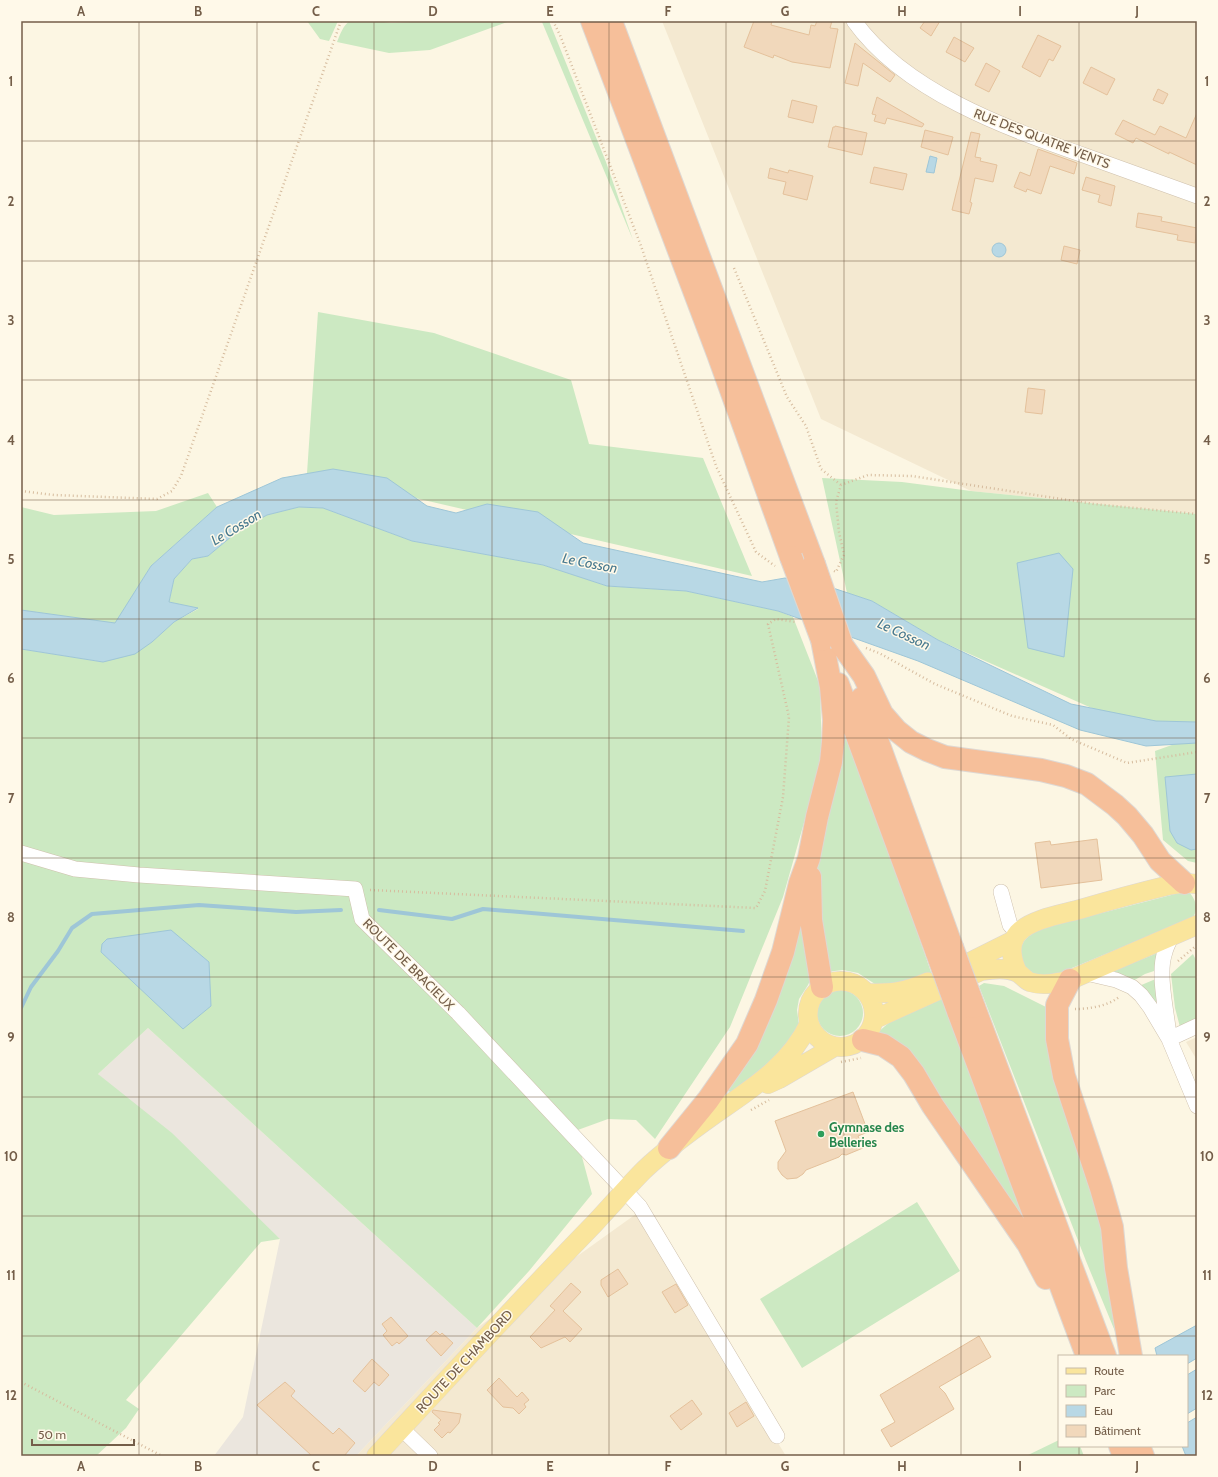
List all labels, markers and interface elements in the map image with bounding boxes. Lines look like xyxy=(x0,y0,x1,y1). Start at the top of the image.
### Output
text: A xyxy=(77,3,86,19)
text: B xyxy=(194,3,202,19)
text: C xyxy=(312,3,320,19)
text: D xyxy=(428,3,438,19)
text: E xyxy=(546,3,554,19)
text: F xyxy=(665,3,672,19)
text: G xyxy=(781,3,790,19)
text: H xyxy=(897,3,907,19)
text: I xyxy=(1018,3,1022,19)
text: J xyxy=(1134,3,1139,19)
text: 1 xyxy=(9,73,13,89)
text: 1 xyxy=(1205,73,1209,89)
street label: RUE DES QUATRE VENTS xyxy=(972,105,1113,172)
text: 2 xyxy=(8,193,15,209)
text: 2 xyxy=(1204,193,1211,209)
text: 3 xyxy=(7,312,15,328)
text: 3 xyxy=(1203,312,1211,328)
text: 4 xyxy=(7,432,15,448)
text: 4 xyxy=(1203,432,1211,448)
water label: Le Cosson xyxy=(207,505,265,549)
water label: Le Cosson xyxy=(561,549,619,577)
text: 5 xyxy=(8,551,15,567)
text: 5 xyxy=(1204,551,1211,567)
water label: Le Cosson xyxy=(875,614,933,654)
text: 6 xyxy=(7,670,15,686)
text: 6 xyxy=(1203,670,1211,686)
text: 7 xyxy=(8,790,15,806)
text: 7 xyxy=(1204,790,1211,806)
text: 8 xyxy=(7,909,15,925)
text: 8 xyxy=(1203,909,1211,925)
street label: ROUTE DE BRACIEUX xyxy=(360,915,458,1013)
text: 9 xyxy=(7,1029,15,1045)
text: 9 xyxy=(1203,1029,1211,1045)
place label: Gymnase des Belleries xyxy=(829,1119,905,1150)
marker: Gymnase des Belleries xyxy=(816,1129,826,1139)
text: 10 xyxy=(4,1148,18,1164)
text: 10 xyxy=(1200,1148,1214,1164)
text: 11 xyxy=(6,1267,16,1283)
text: 11 xyxy=(1202,1267,1212,1283)
street label: ROUTE DE CHAMBORD xyxy=(412,1306,516,1416)
legend xyxy=(1058,1355,1188,1447)
text: Route xyxy=(1094,1363,1124,1378)
text: Parc xyxy=(1094,1383,1116,1398)
text: 12 xyxy=(5,1387,17,1403)
text: 12 xyxy=(1201,1387,1213,1403)
text: Eau xyxy=(1094,1403,1113,1418)
scale bar xyxy=(32,1421,134,1447)
text: Bâtiment xyxy=(1094,1423,1141,1438)
text: 50 m xyxy=(38,1427,66,1442)
text: A xyxy=(77,1458,86,1474)
text: B xyxy=(194,1458,202,1474)
text: C xyxy=(312,1458,320,1474)
text: D xyxy=(428,1458,438,1474)
text: E xyxy=(546,1458,554,1474)
text: F xyxy=(665,1458,672,1474)
text: G xyxy=(781,1458,790,1474)
text: H xyxy=(897,1458,907,1474)
text: I xyxy=(1018,1458,1022,1474)
text: J xyxy=(1134,1458,1139,1474)

